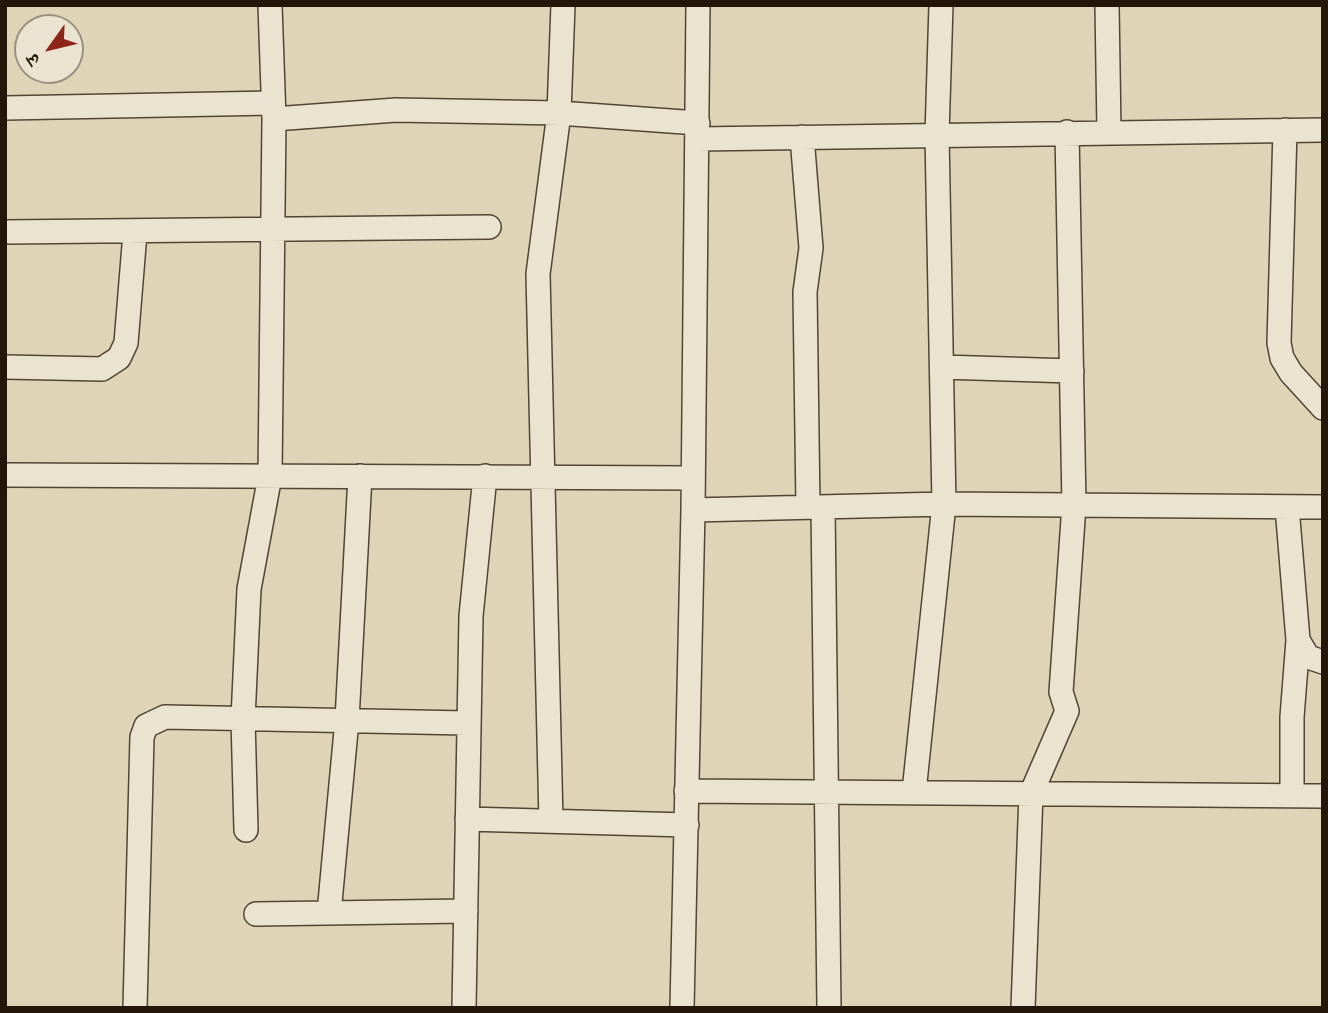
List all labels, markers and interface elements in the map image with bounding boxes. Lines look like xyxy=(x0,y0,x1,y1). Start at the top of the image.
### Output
north arrow xyxy=(14,14,84,84)
text: उ xyxy=(21,49,45,70)

